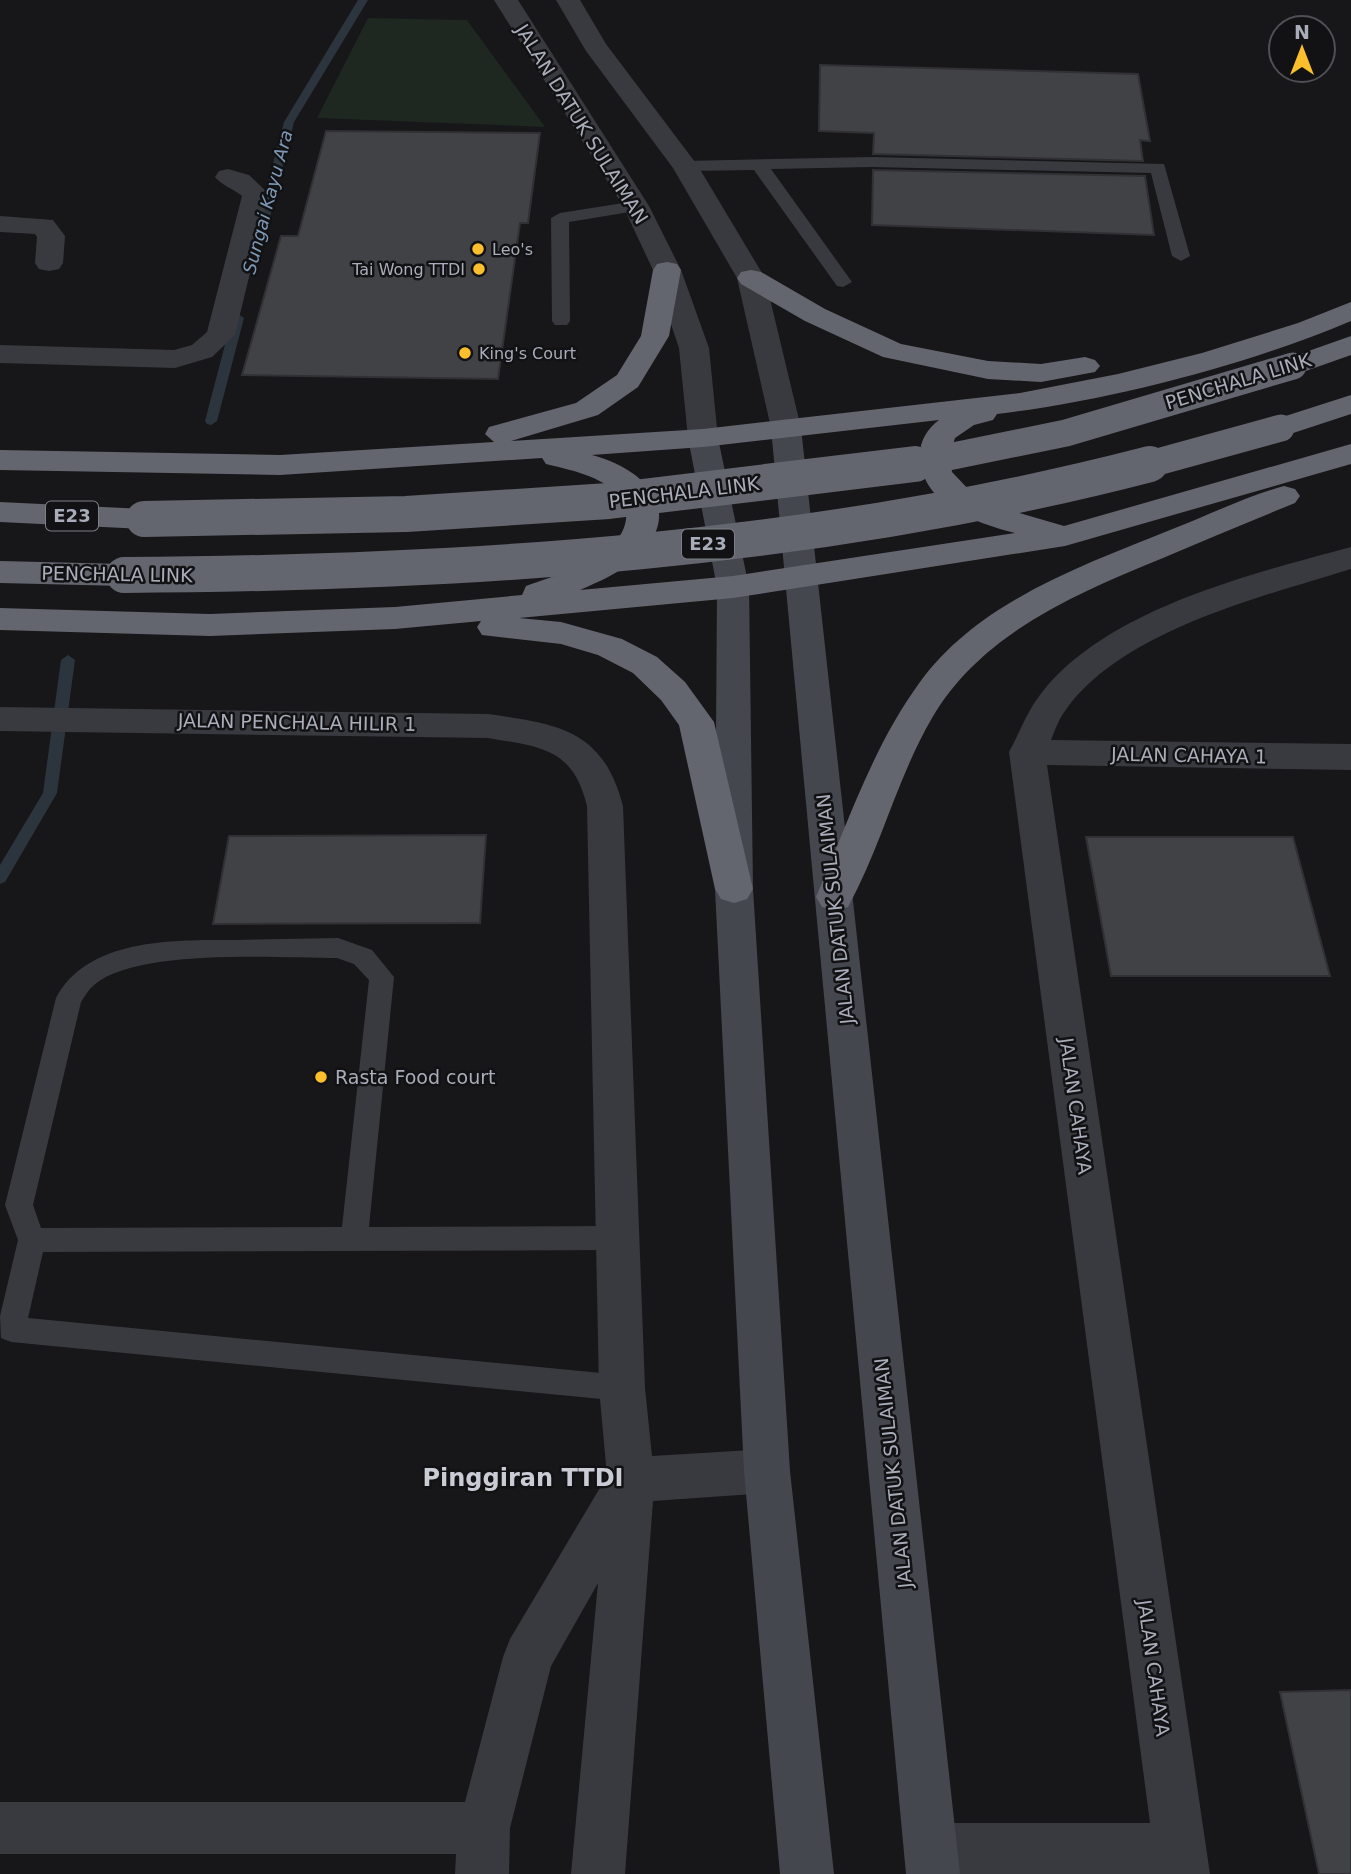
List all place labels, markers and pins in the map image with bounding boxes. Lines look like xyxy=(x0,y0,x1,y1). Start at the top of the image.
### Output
place label: Leo's xyxy=(492,240,533,259)
marker: Leo's xyxy=(470,241,486,257)
place label: Tai Wong TTDI xyxy=(351,260,465,279)
marker: Tai Wong TTDI xyxy=(471,261,487,277)
place label: King's Court xyxy=(479,344,576,363)
marker: King's Court xyxy=(457,345,473,361)
place label: Rasta Food court xyxy=(335,1066,495,1088)
marker: Rasta Food court xyxy=(313,1069,329,1085)

